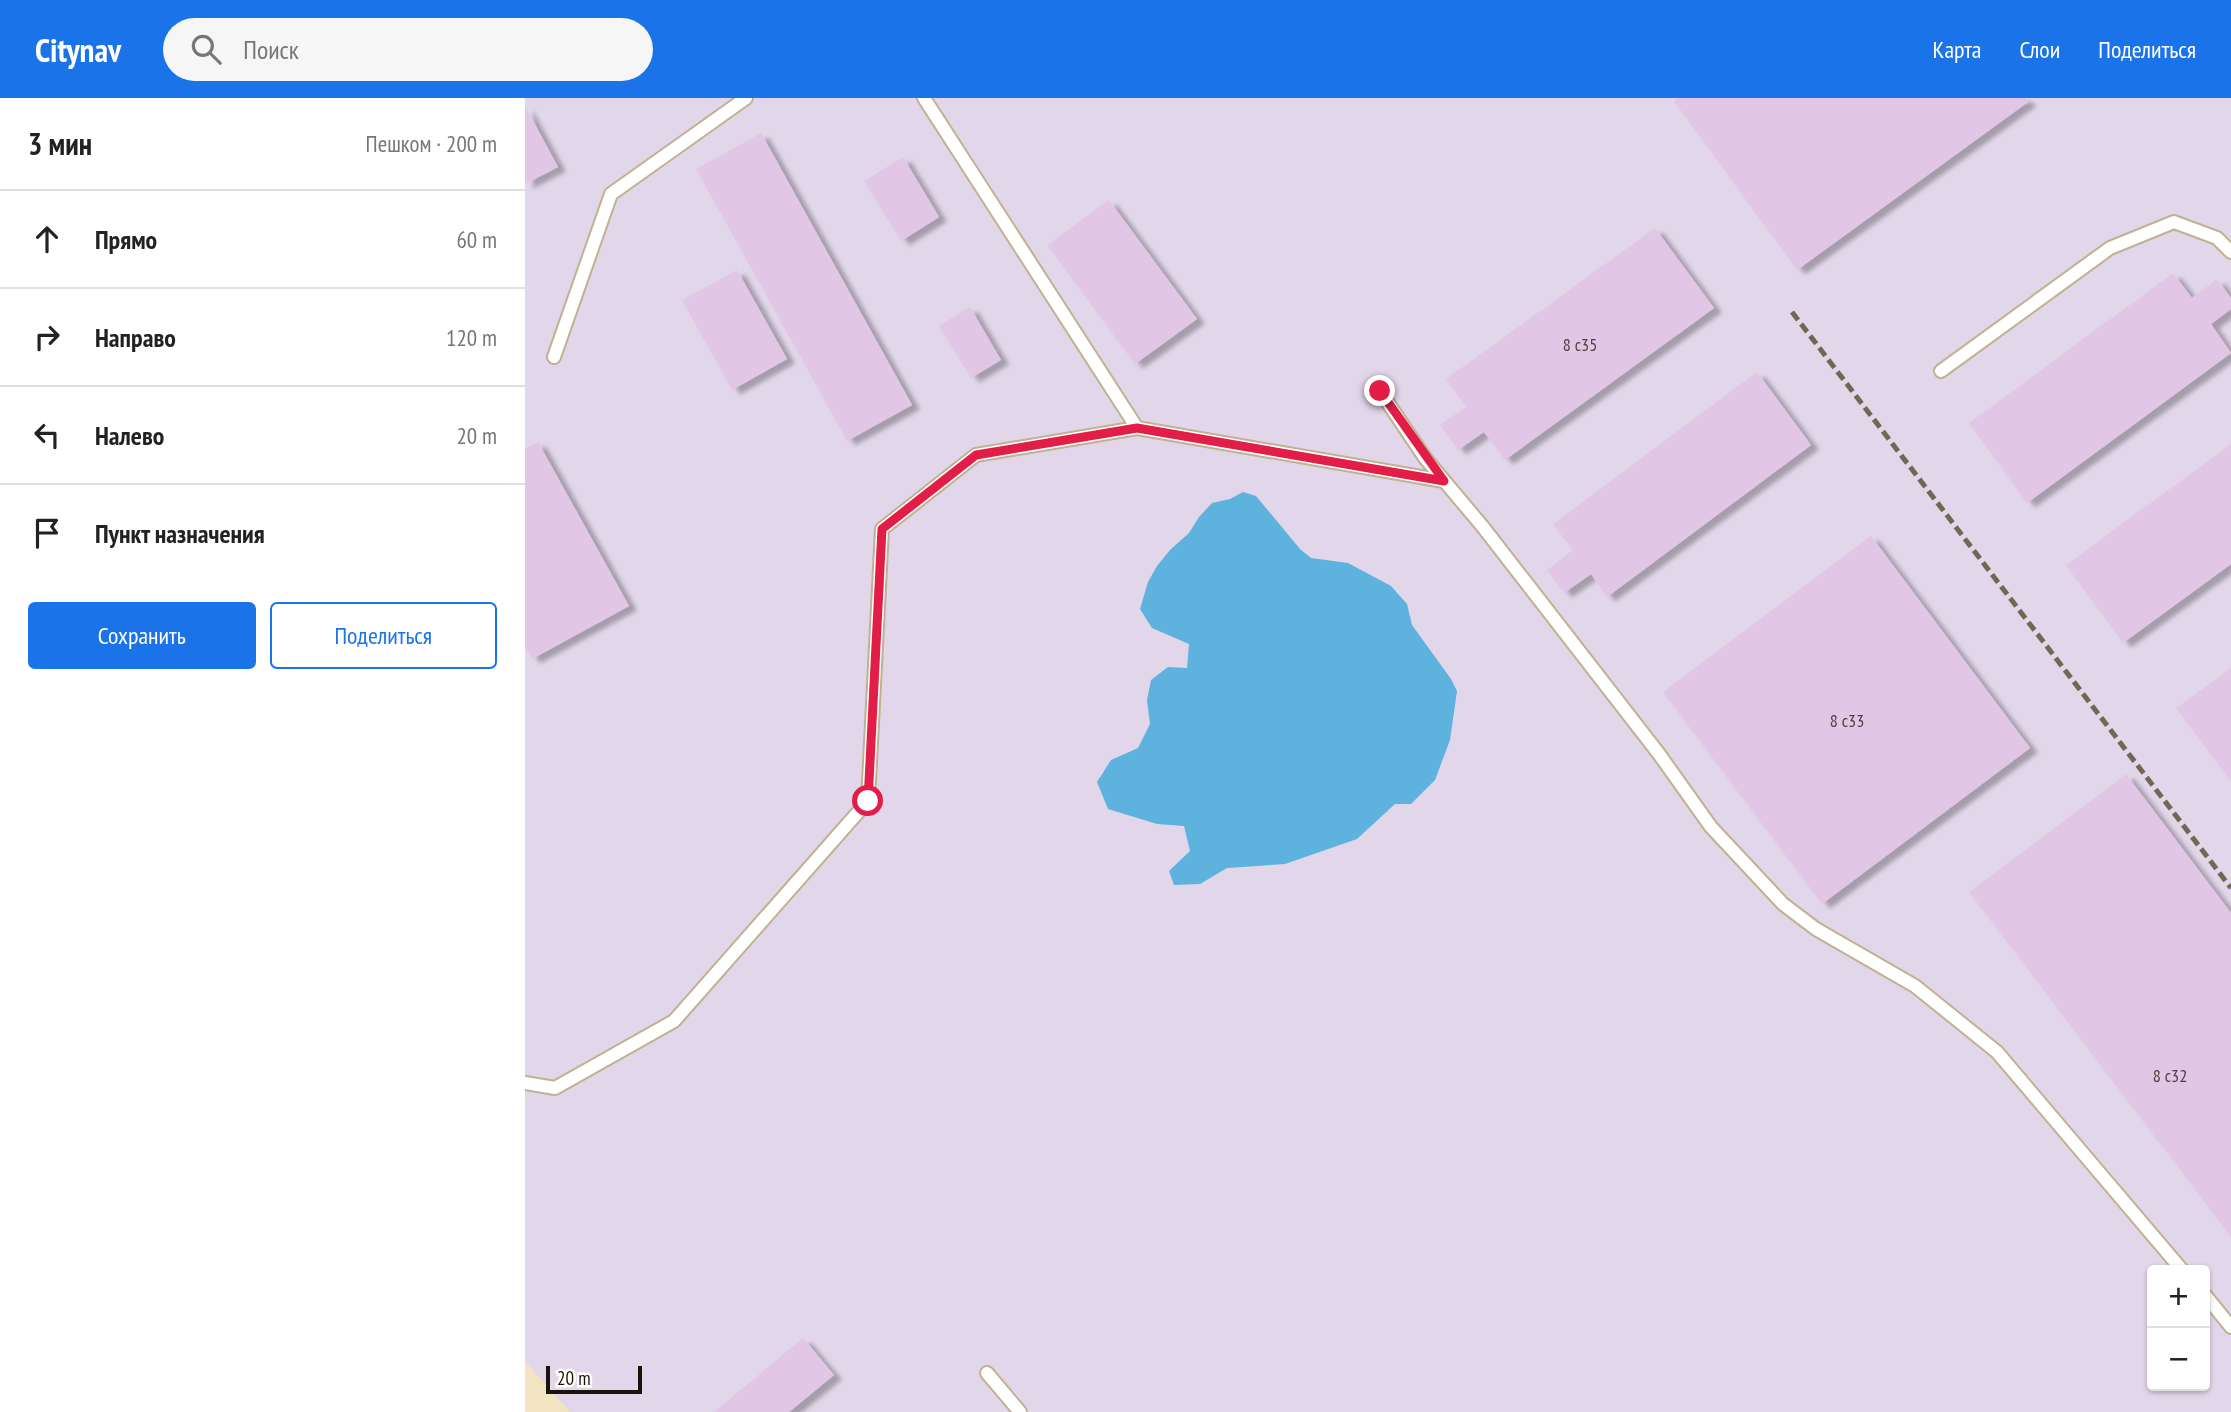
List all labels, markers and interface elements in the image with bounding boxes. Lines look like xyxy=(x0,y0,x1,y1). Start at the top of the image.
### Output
search box xyxy=(163,18,653,81)
text: Citynav xyxy=(35,28,121,71)
icon: search xyxy=(187,30,225,68)
text: Поиск xyxy=(243,33,299,66)
text: Карта xyxy=(1933,34,1981,65)
text: Слои xyxy=(2019,34,2060,65)
text: Поделиться xyxy=(2098,34,2196,65)
text: 3 мин xyxy=(28,124,92,163)
text: Пешком · 200 m xyxy=(366,129,497,158)
icon: ahead xyxy=(28,220,66,258)
text: Прямо xyxy=(95,223,157,256)
text: 60 m xyxy=(456,225,497,254)
icon: right xyxy=(28,318,66,356)
text: Направо xyxy=(95,321,176,354)
text: 120 m xyxy=(446,323,497,352)
house number: 8 с35 xyxy=(1563,333,1597,356)
route end xyxy=(1364,375,1395,406)
icon: left xyxy=(28,416,66,454)
text: Налево xyxy=(95,419,164,452)
text: 20 m xyxy=(456,421,497,450)
icon: arrive xyxy=(28,514,66,552)
text: Пункт назначения xyxy=(95,517,265,550)
button: Сохранить xyxy=(28,602,256,669)
button: Поделиться xyxy=(270,602,497,669)
house number: 8 с33 xyxy=(1830,709,1864,732)
route start xyxy=(852,785,883,816)
house number: 8 с32 xyxy=(2153,1064,2187,1087)
map controls xyxy=(2147,1265,2210,1391)
button: + xyxy=(2147,1265,2210,1328)
button: − xyxy=(2147,1328,2210,1391)
scale bar xyxy=(546,1363,642,1395)
text: 20 m xyxy=(557,1366,591,1390)

